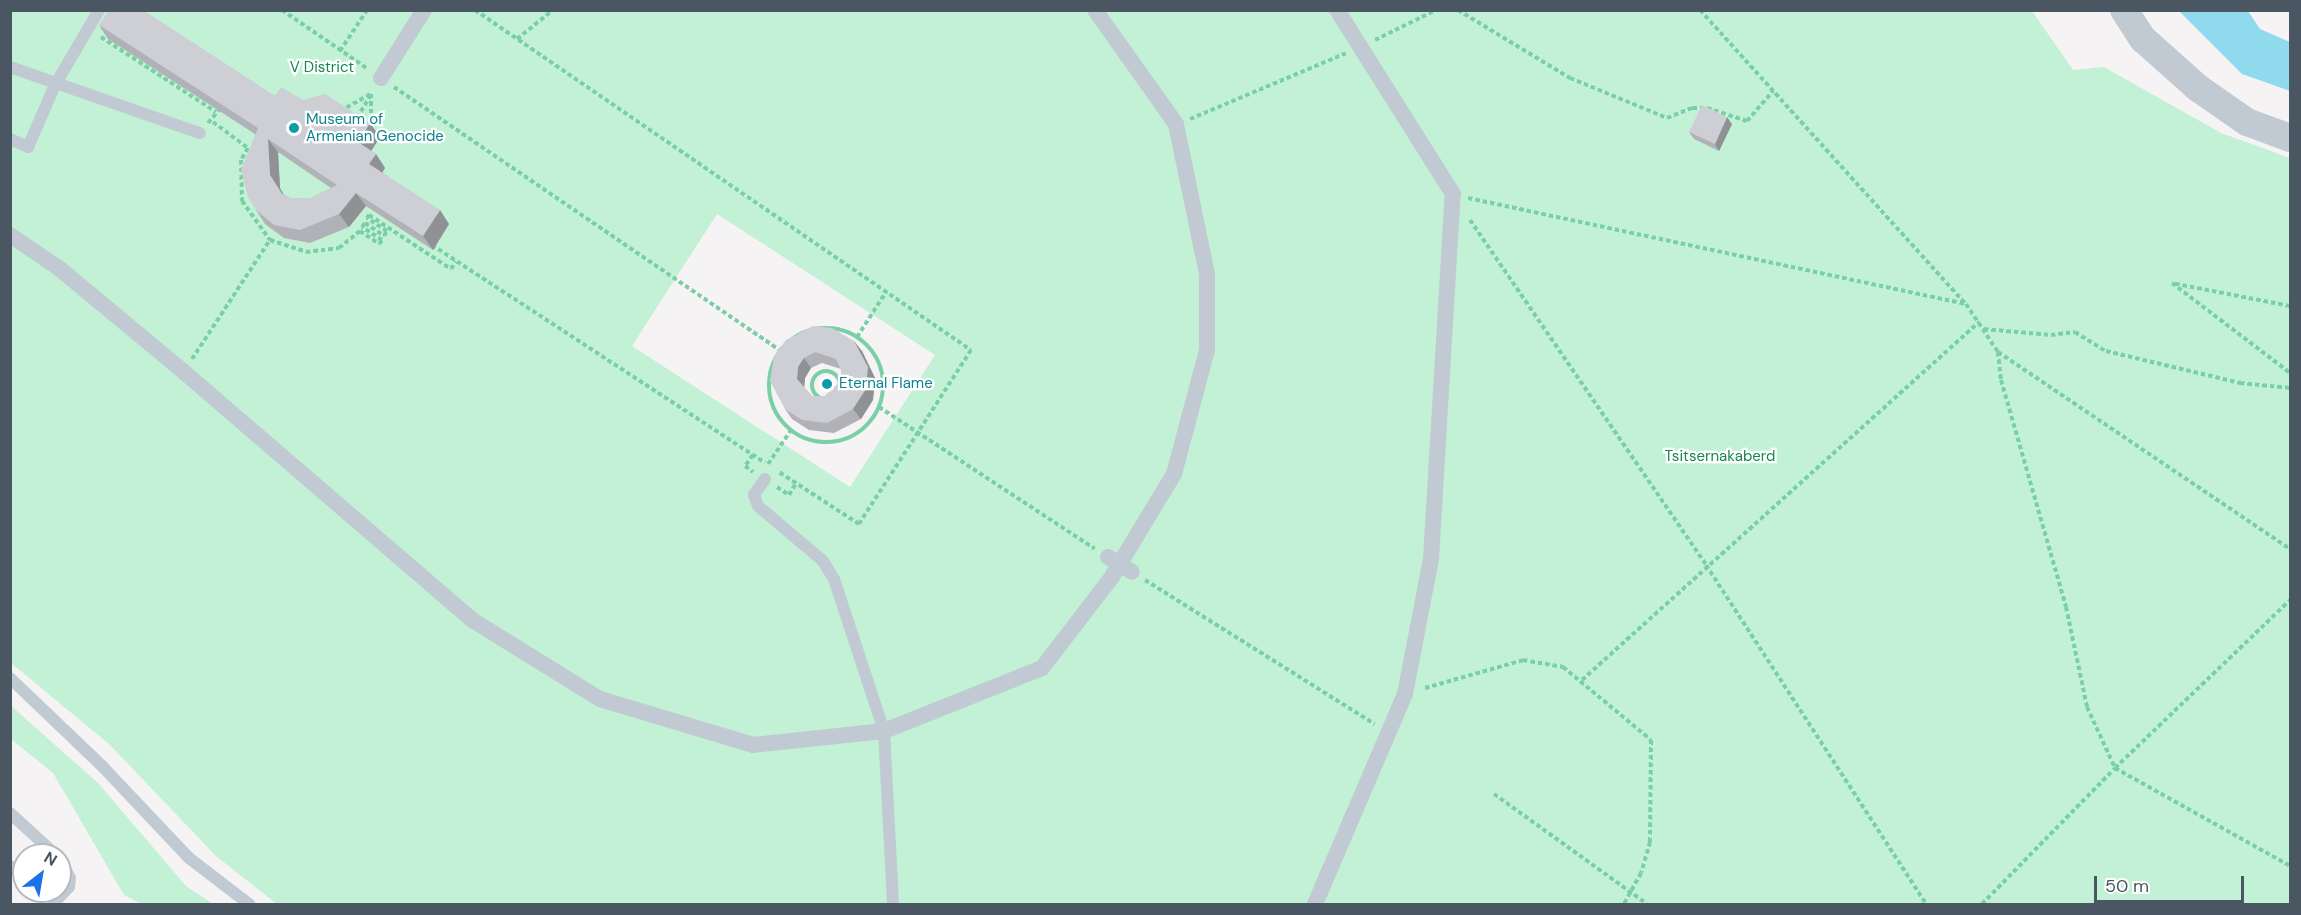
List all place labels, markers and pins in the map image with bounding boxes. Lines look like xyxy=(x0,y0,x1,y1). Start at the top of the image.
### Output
place label: Museum of Armenian Genocide xyxy=(306,110,444,145)
marker: Museum of Armenian Genocide xyxy=(287,121,301,135)
place label: Eternal Flame xyxy=(839,375,933,393)
marker: Eternal Flame xyxy=(820,377,834,391)

